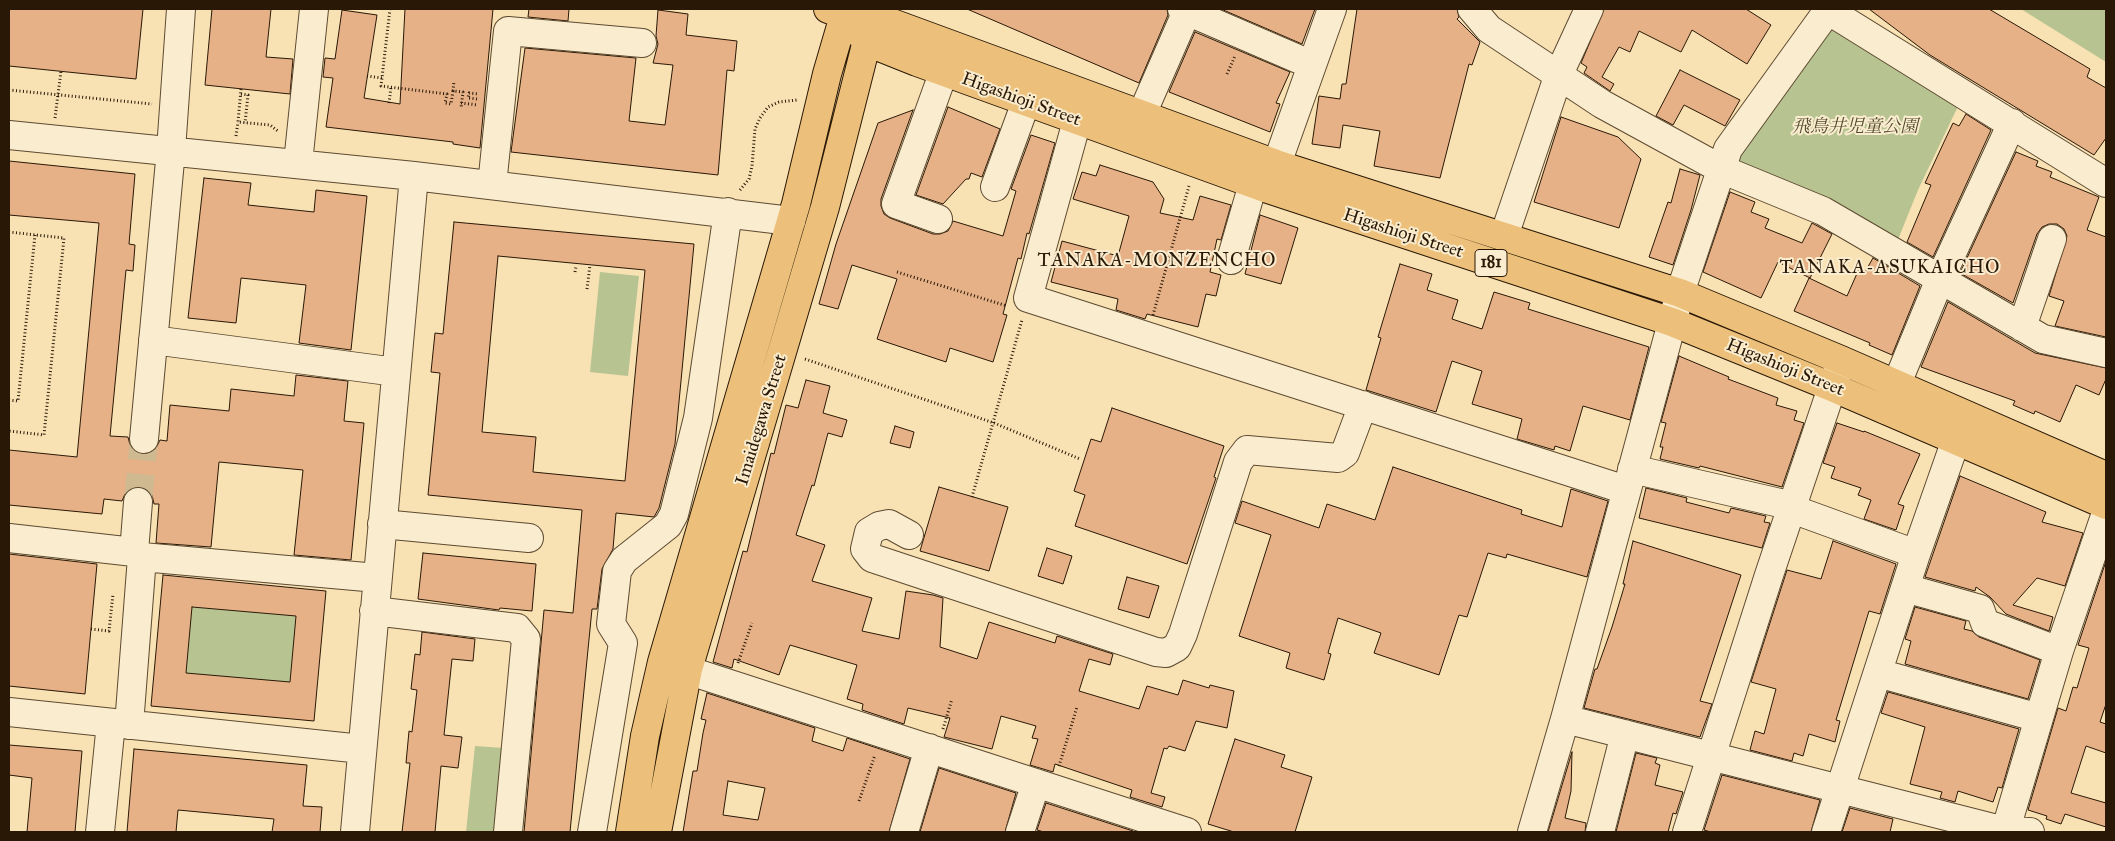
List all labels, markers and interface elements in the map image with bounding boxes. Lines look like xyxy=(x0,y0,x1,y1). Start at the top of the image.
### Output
street label: Higashioji Street xyxy=(959,68,1083,132)
park label: 飛鳥井児童公園 xyxy=(1792,117,1918,139)
street label: Higashioji Street xyxy=(1340,204,1466,264)
district label: TANAKA-MONZENCHO xyxy=(1035,250,1279,272)
road number: 181 xyxy=(1475,250,1507,276)
district label: TANAKA-ASUKAICHO xyxy=(1778,257,2002,279)
street label: Higashioji Street xyxy=(1723,335,1847,401)
street label: Imaidegawa Street xyxy=(732,352,792,488)

